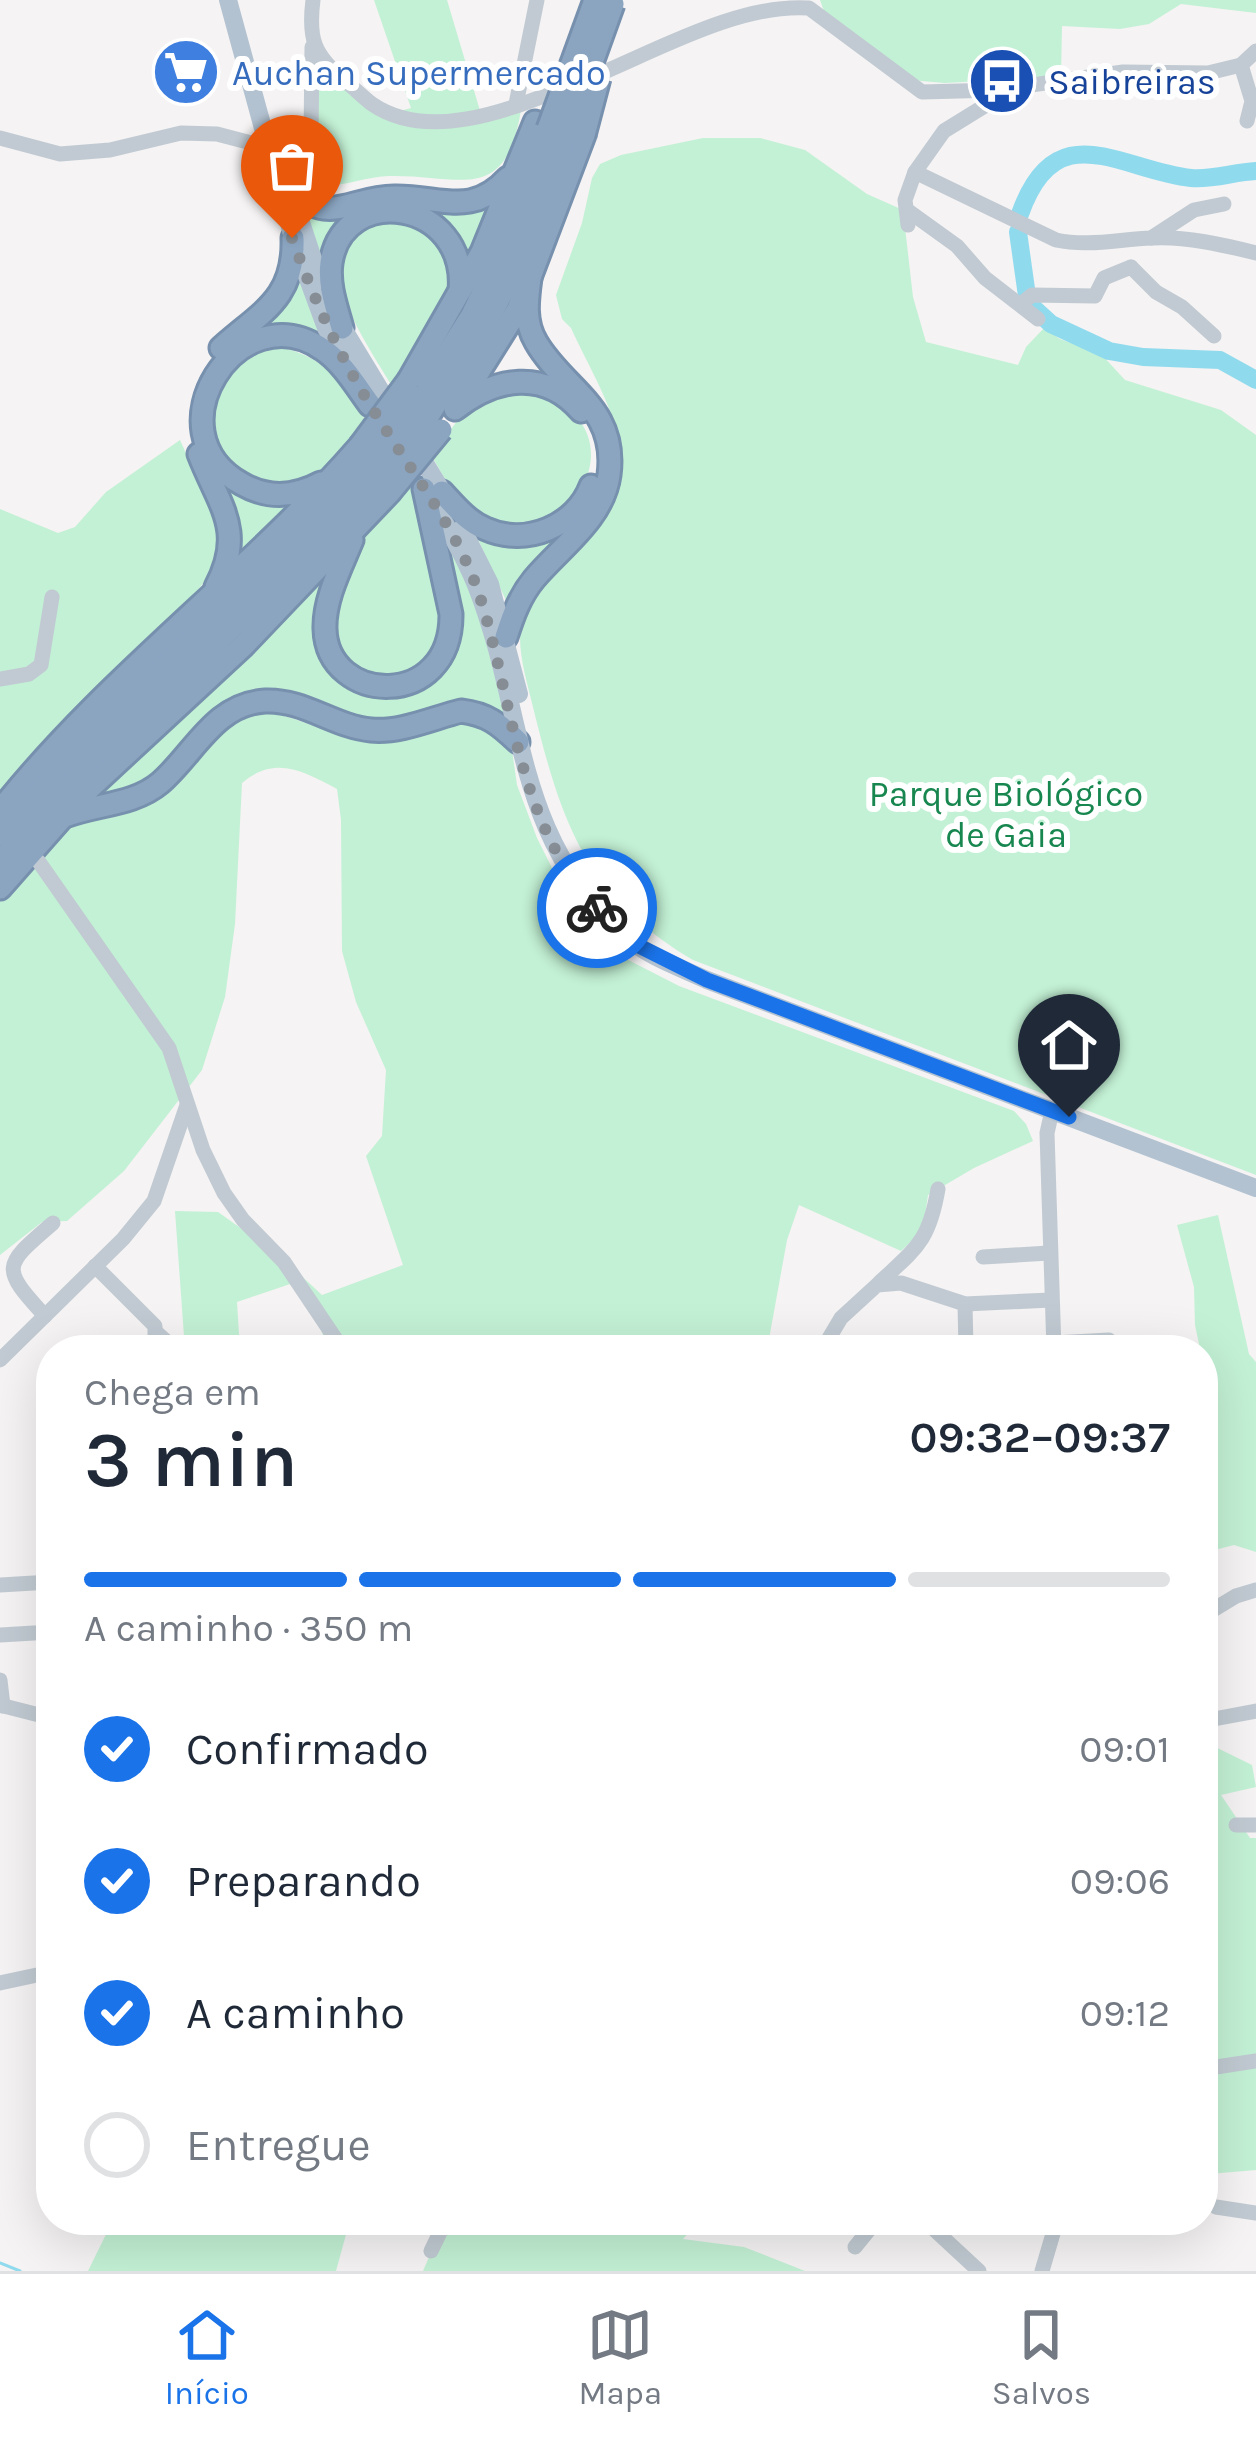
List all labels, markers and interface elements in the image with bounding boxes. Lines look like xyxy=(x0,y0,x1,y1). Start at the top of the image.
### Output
supermarket icon: Auchan Supermercado xyxy=(151,37,221,107)
bus stop icon: Saibreiras xyxy=(967,46,1037,116)
place label: Auchan Supermercado xyxy=(232,52,606,94)
place label: Saibreiras xyxy=(1048,61,1216,103)
pin xyxy=(241,115,343,238)
icon: bag xyxy=(259,133,325,199)
park label: Parque Biológico de Gaia xyxy=(869,773,1143,856)
courier xyxy=(537,848,657,968)
icon: bike xyxy=(564,875,630,941)
pin xyxy=(1018,994,1120,1117)
icon: home xyxy=(1036,1012,1102,1078)
text: Chega em xyxy=(84,1369,261,1415)
text: 09:32–09:37 xyxy=(909,1411,1170,1463)
text: 3 min xyxy=(84,1414,298,1506)
text: A caminho · 350 m xyxy=(84,1605,413,1651)
icon: check xyxy=(84,1716,150,1782)
text: Confirmado xyxy=(186,1723,429,1775)
text: 09:01 xyxy=(1079,1726,1170,1772)
icon: check xyxy=(84,1848,150,1914)
text: Preparando xyxy=(186,1855,421,1907)
text: 09:06 xyxy=(1070,1858,1170,1904)
icon: check xyxy=(84,1980,150,2046)
text: A caminho xyxy=(186,1987,405,2039)
text: 09:12 xyxy=(1080,1990,1170,2036)
text: Entregue xyxy=(186,2119,371,2171)
tab: Início xyxy=(165,2302,249,2412)
tab: Mapa xyxy=(578,2302,662,2412)
tab: Salvos xyxy=(992,2302,1091,2412)

